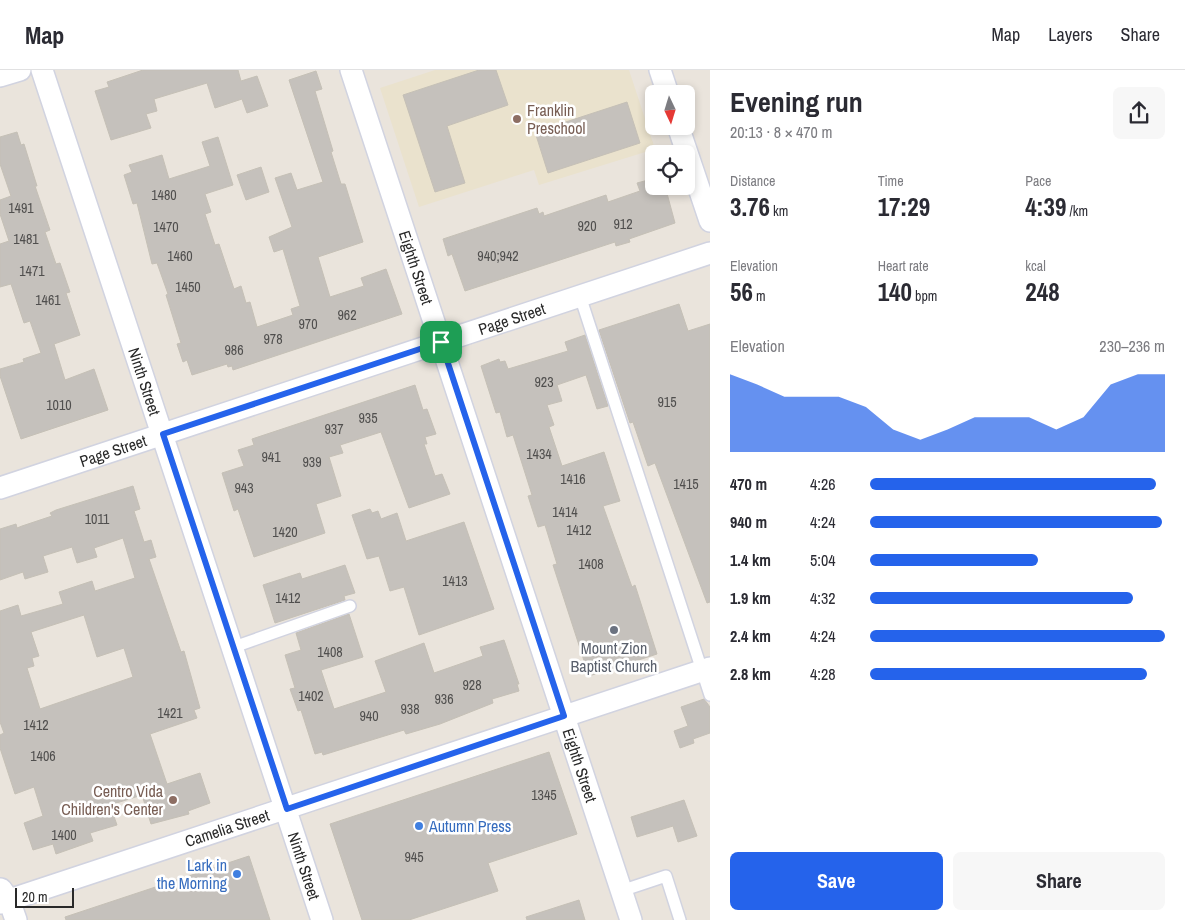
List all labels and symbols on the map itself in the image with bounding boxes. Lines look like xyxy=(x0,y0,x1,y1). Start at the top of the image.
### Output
north arrow xyxy=(645,85,695,135)
place label: Franklin Preschool xyxy=(527,99,585,139)
marker: Franklin Preschool xyxy=(511,113,523,125)
house number: 1480 xyxy=(151,186,177,204)
house number: 1491 xyxy=(8,199,34,217)
house number: 912 xyxy=(613,215,633,233)
house number: 920 xyxy=(577,217,597,235)
house number: 1470 xyxy=(153,218,179,236)
street label: Eighth Street xyxy=(394,228,439,308)
house number: 1481 xyxy=(13,230,39,248)
house number: 1460 xyxy=(167,247,193,265)
house number: 940;942 xyxy=(477,247,519,265)
house number: 1471 xyxy=(19,262,45,280)
house number: 1450 xyxy=(175,278,201,296)
house number: 1461 xyxy=(35,291,61,309)
street label: Page Street xyxy=(475,297,548,340)
house number: 962 xyxy=(337,306,357,324)
house number: 970 xyxy=(298,315,318,333)
pin xyxy=(420,321,462,363)
house number: 978 xyxy=(263,330,283,348)
house number: 986 xyxy=(224,341,244,359)
street label: Ninth Street xyxy=(123,345,166,419)
house number: 923 xyxy=(534,373,554,391)
house number: 915 xyxy=(657,393,677,411)
house number: 1010 xyxy=(46,396,72,414)
house number: 935 xyxy=(358,409,378,427)
house number: 937 xyxy=(324,420,344,438)
street label: Page Street xyxy=(77,429,150,472)
house number: 1434 xyxy=(526,445,552,463)
house number: 941 xyxy=(261,448,281,466)
house number: 939 xyxy=(302,453,322,471)
house number: 1416 xyxy=(560,470,586,488)
house number: 1415 xyxy=(673,475,699,493)
house number: 943 xyxy=(234,479,254,497)
house number: 1414 xyxy=(552,503,578,521)
house number: 1011 xyxy=(85,510,110,528)
house number: 1412 xyxy=(566,521,592,539)
house number: 1420 xyxy=(272,523,298,541)
house number: 1408 xyxy=(578,555,604,573)
house number: 1413 xyxy=(442,572,468,590)
house number: 1412 xyxy=(275,589,301,607)
marker: Mount Zion Baptist Church xyxy=(608,624,620,636)
place label: Mount Zion Baptist Church xyxy=(571,637,657,677)
house number: 1408 xyxy=(317,643,343,661)
house number: 928 xyxy=(462,676,482,694)
house number: 1402 xyxy=(298,687,324,705)
house number: 936 xyxy=(434,690,454,708)
house number: 938 xyxy=(400,700,420,718)
house number: 1421 xyxy=(157,704,183,722)
house number: 940 xyxy=(359,707,379,725)
house number: 1412 xyxy=(23,716,49,734)
street label: Eighth Street xyxy=(558,725,603,805)
house number: 1406 xyxy=(30,747,56,765)
place label: Centro Vida Children's Center xyxy=(61,780,164,820)
house number: 1345 xyxy=(531,786,557,804)
marker: Centro Vida Children's Center xyxy=(167,794,179,806)
street label: Camelia Street xyxy=(182,804,272,852)
place label: Autumn Press xyxy=(428,815,511,837)
marker: Autumn Press xyxy=(413,820,425,832)
house number: 1400 xyxy=(51,826,77,844)
street label: Ninth Street xyxy=(283,829,326,903)
house number: 945 xyxy=(404,848,424,866)
place label: Lark in the Morning xyxy=(157,854,228,894)
marker: Lark in the Morning xyxy=(231,868,243,880)
scale bar xyxy=(15,885,74,908)

